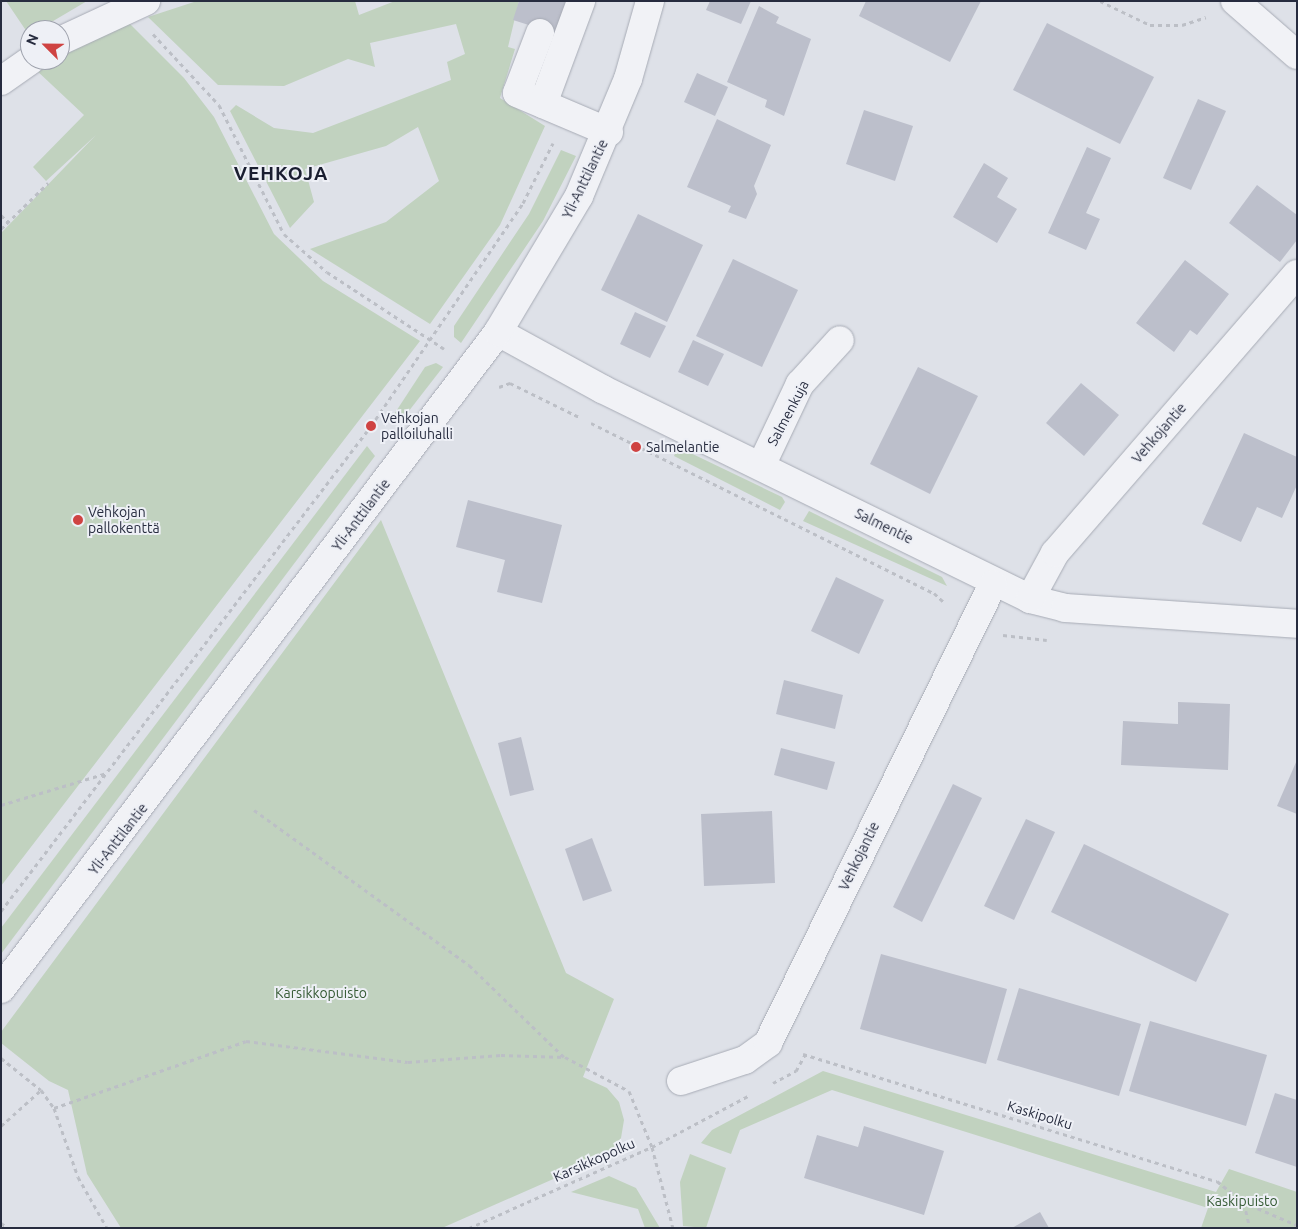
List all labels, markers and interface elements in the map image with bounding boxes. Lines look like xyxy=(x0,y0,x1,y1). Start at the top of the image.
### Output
north arrow xyxy=(20,20,70,70)
text: N xyxy=(23,32,42,47)
street label: Yli-Anttilantie xyxy=(559,137,611,221)
district label: VEHKOJA xyxy=(233,163,329,185)
street label: Salmenkuja xyxy=(764,377,812,449)
street label: Vehkojantie xyxy=(1128,399,1190,467)
place label: Vehkojan palloiluhalli xyxy=(381,410,453,442)
marker: Vehkojan palloiluhalli xyxy=(365,420,377,432)
place label: Salmelantie xyxy=(646,439,720,455)
marker: Salmelantie xyxy=(630,441,642,453)
street label: Yli-Anttilantie xyxy=(328,476,394,554)
place label: Vehkojan pallokenttä xyxy=(88,504,160,536)
street label: Salmentie xyxy=(852,505,916,547)
marker: Vehkojan pallokenttä xyxy=(72,514,84,526)
street label: Yli-Anttilantie xyxy=(85,800,151,878)
street label: Vehkojantie xyxy=(835,819,883,893)
park label: Karsikkopuisto xyxy=(275,985,367,1001)
street label: Kaskipolku xyxy=(1005,1097,1075,1133)
street label: Karsikkopolku xyxy=(551,1135,637,1185)
park label: Kaskipuisto xyxy=(1206,1193,1278,1209)

